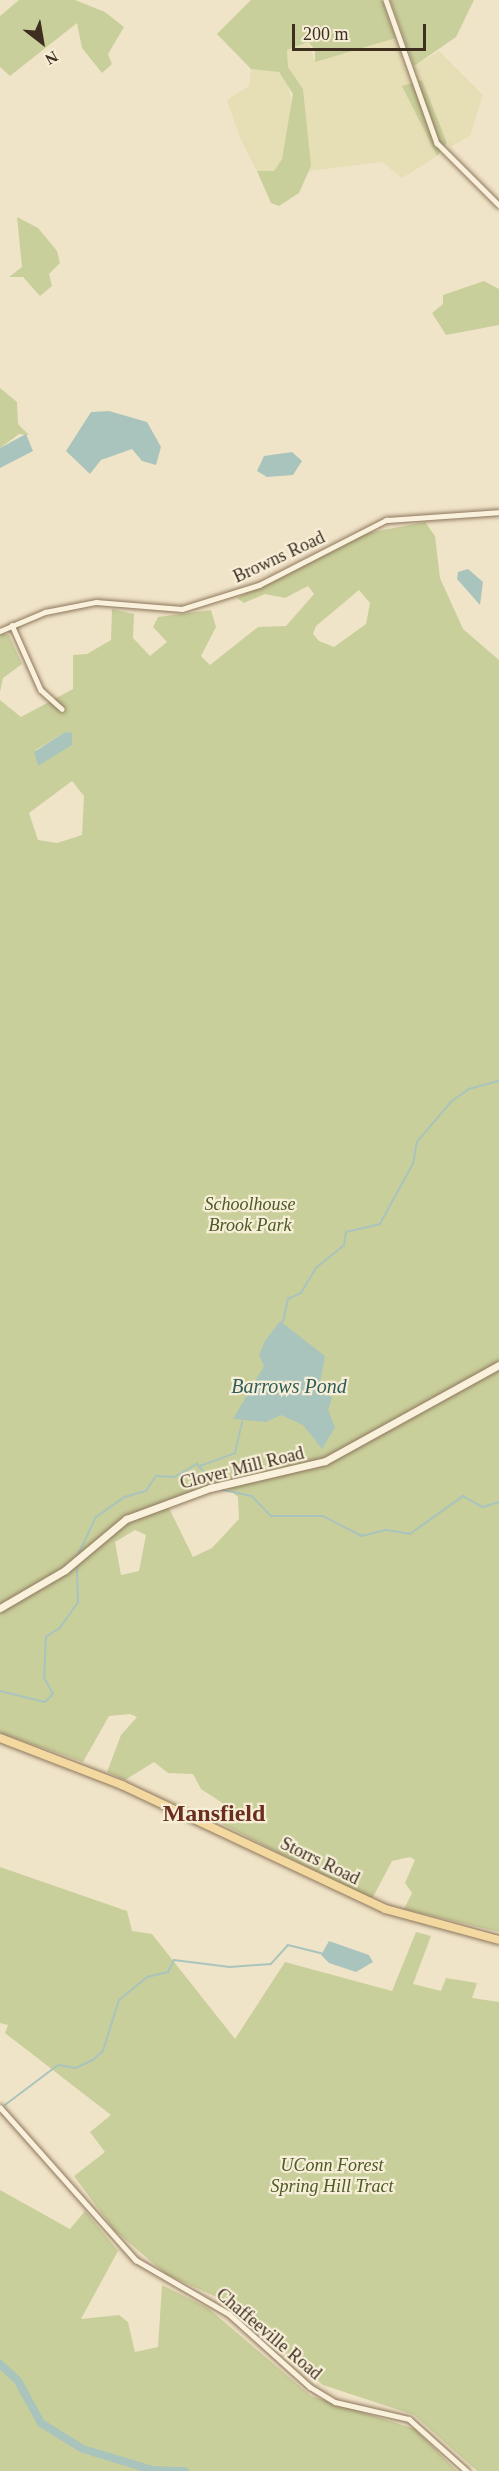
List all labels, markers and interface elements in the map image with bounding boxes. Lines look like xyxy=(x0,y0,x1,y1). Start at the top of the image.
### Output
north arrow xyxy=(12,12,72,72)
scale bar xyxy=(295,12,428,50)
text: 200 m xyxy=(303,24,349,44)
text: N xyxy=(42,48,61,68)
street label: Browns Road xyxy=(230,526,328,588)
park label: Schoolhouse Brook Park xyxy=(205,1194,295,1236)
water label: Barrows Pond xyxy=(231,1374,347,1398)
street label: Clover Mill Road xyxy=(178,1442,306,1494)
district label: Mansfield xyxy=(163,1800,265,1828)
street label: Storrs Road xyxy=(277,1833,363,1889)
park label: UConn Forest Spring Hill Tract xyxy=(270,2155,394,2198)
street label: Chaffeeville Road xyxy=(212,2284,326,2384)

